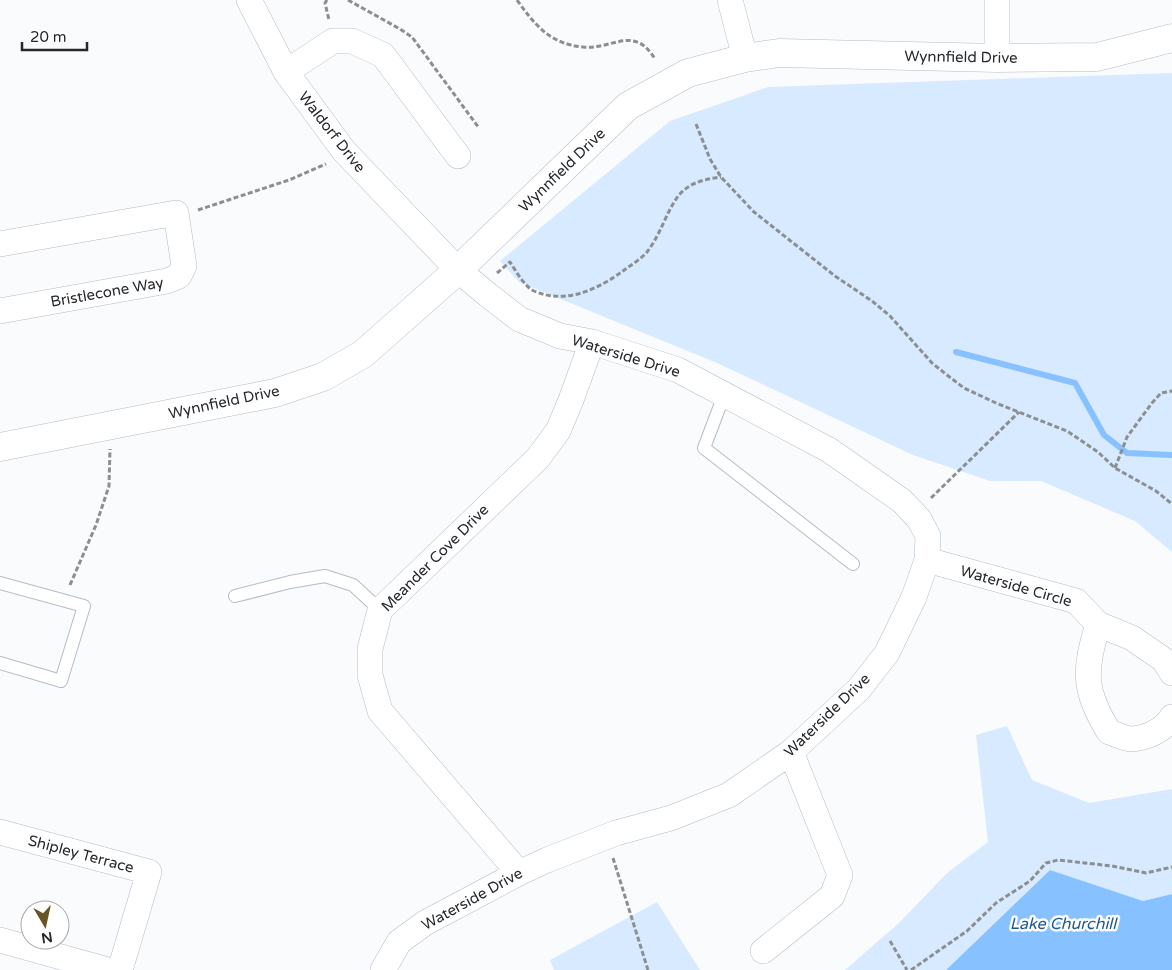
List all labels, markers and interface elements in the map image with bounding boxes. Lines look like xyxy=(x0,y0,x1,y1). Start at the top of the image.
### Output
scale bar xyxy=(22,20,88,52)
text: 20 m xyxy=(30,28,67,46)
street label: Wynnfield Drive xyxy=(904,47,1018,67)
street label: Waldorf Drive xyxy=(295,88,369,176)
street label: Wynnfield Drive xyxy=(515,124,609,216)
street label: Bristlecone Way xyxy=(49,273,165,311)
street label: Waterside Drive xyxy=(570,331,682,381)
street label: Wynnfield Drive xyxy=(167,381,281,423)
street label: Meander Cove Drive xyxy=(378,501,492,615)
street label: Waterside Circle xyxy=(958,561,1074,611)
street label: Waterside Drive xyxy=(780,669,874,761)
street label: Shipley Terrace xyxy=(26,831,136,877)
street label: Waterside Drive xyxy=(418,864,526,934)
north arrow xyxy=(20,900,70,950)
water label: Lake Churchill xyxy=(1010,914,1118,934)
text: N xyxy=(40,928,54,947)

